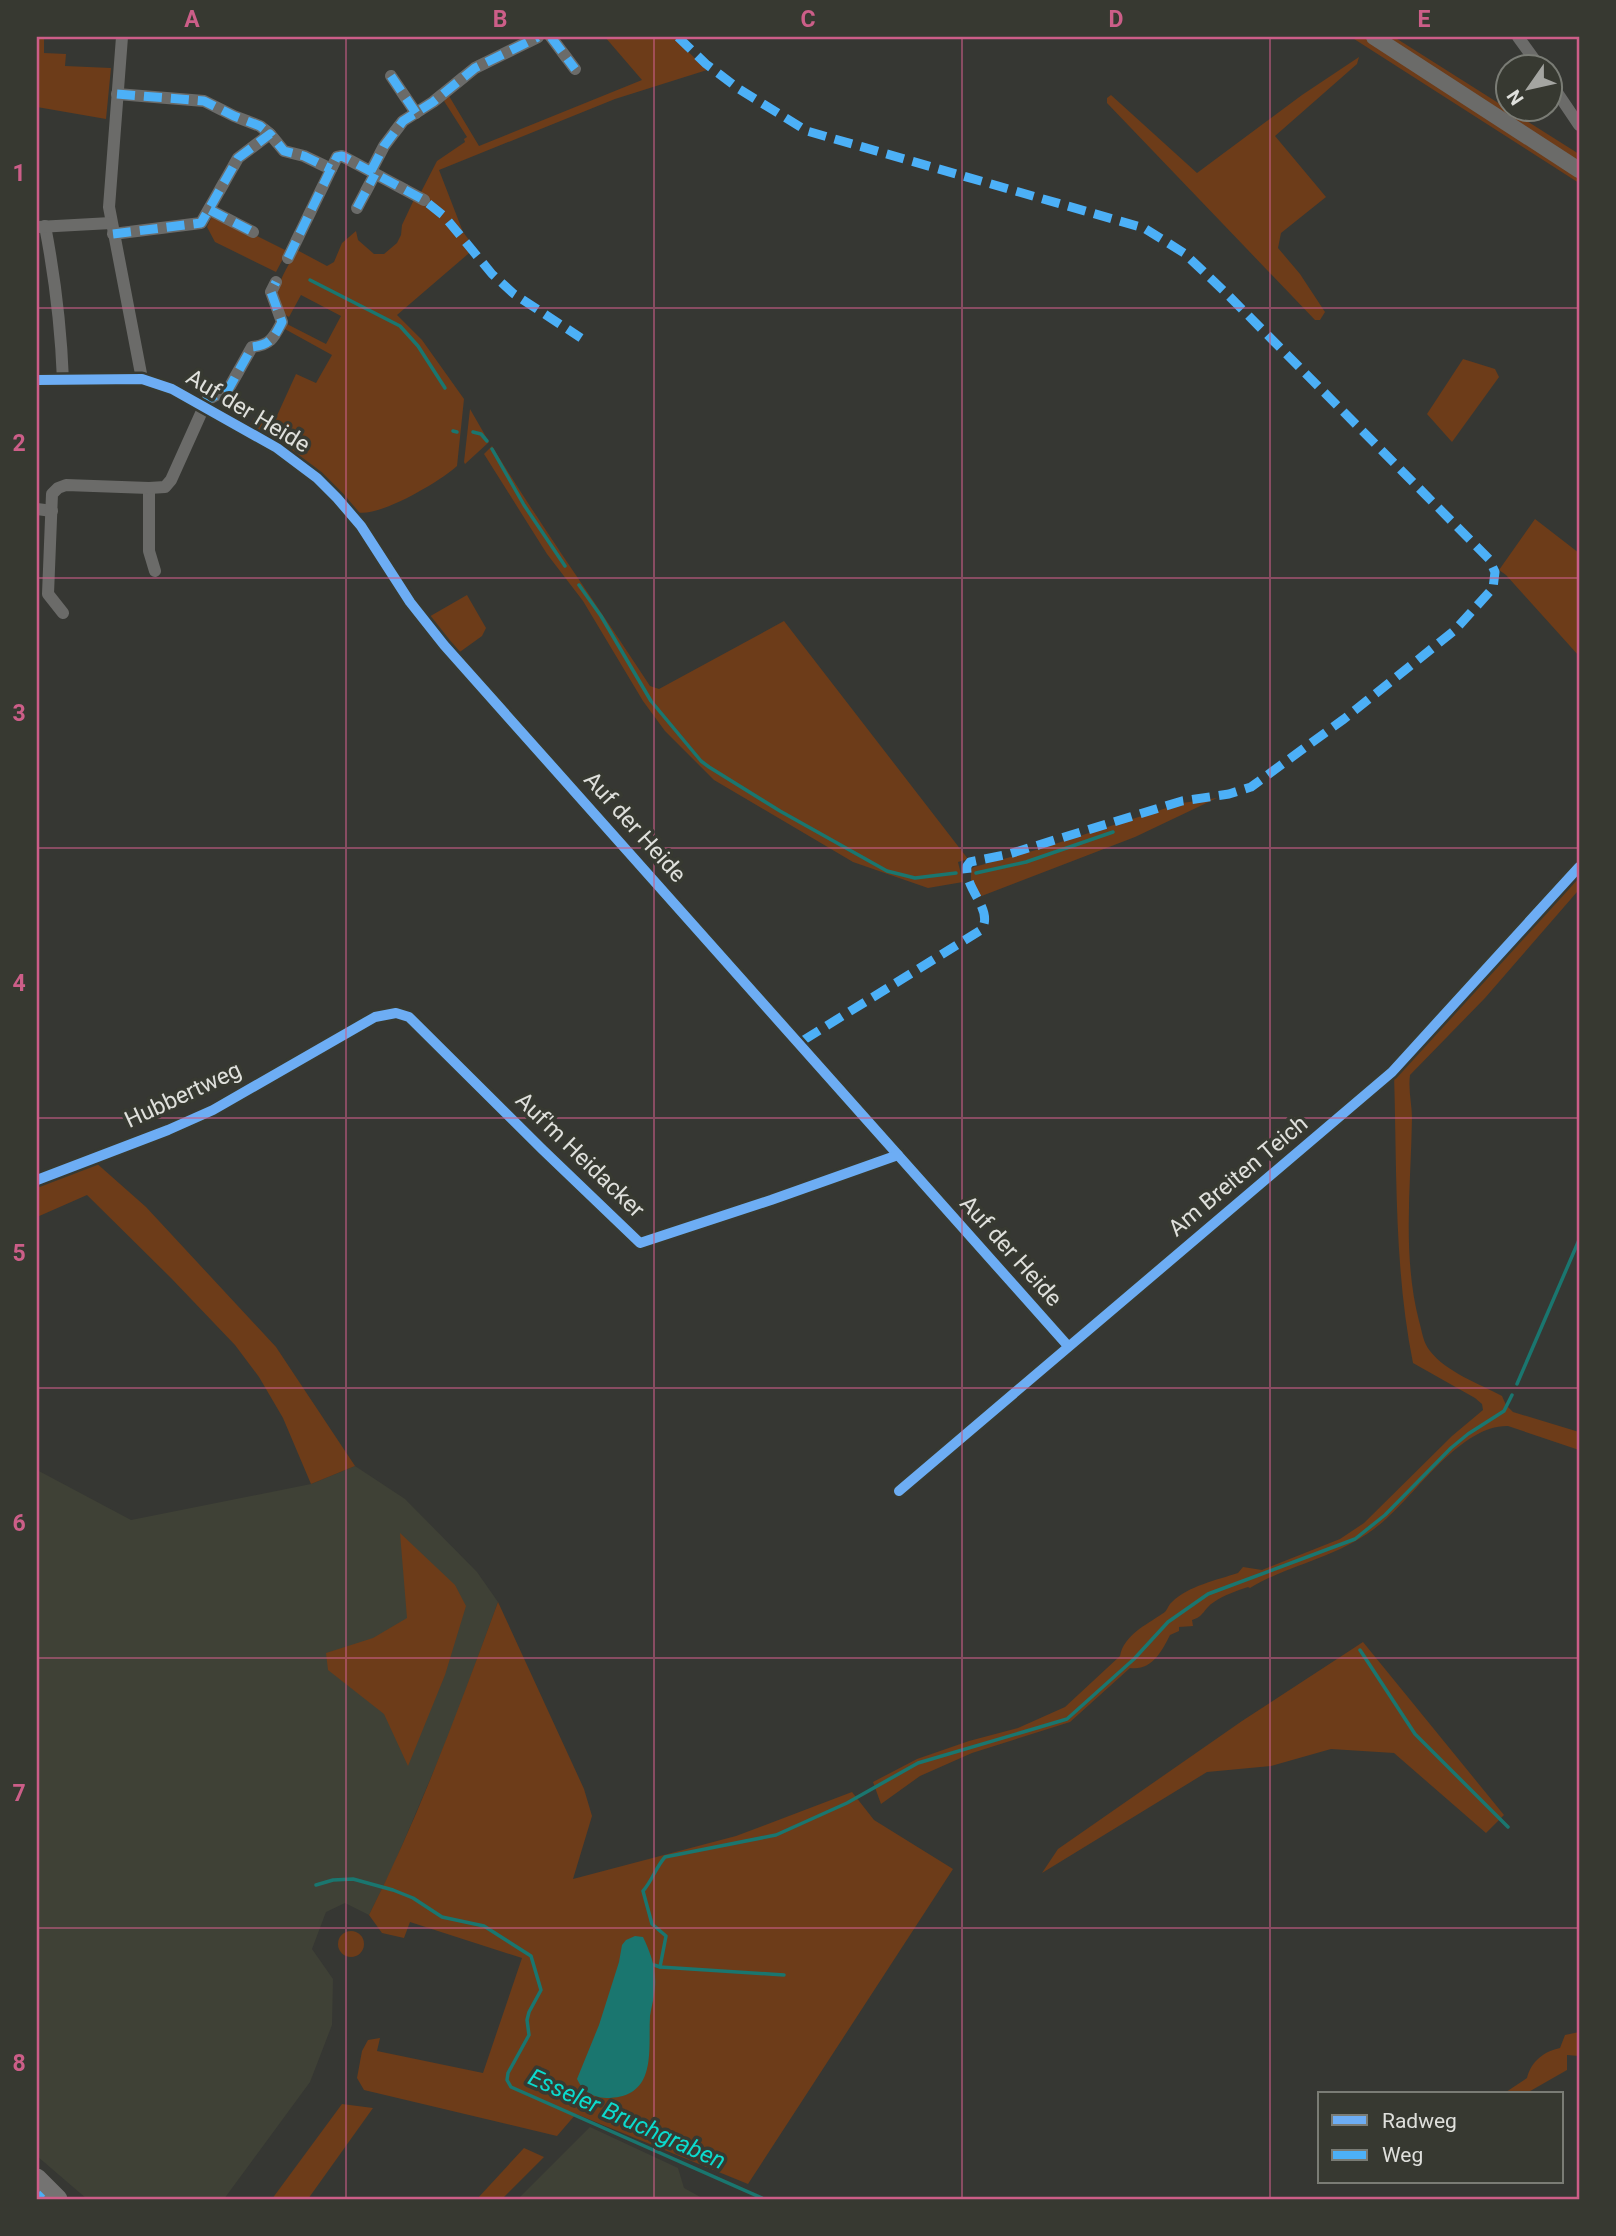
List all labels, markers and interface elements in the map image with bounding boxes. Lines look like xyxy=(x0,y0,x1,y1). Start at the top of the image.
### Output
text: A xyxy=(184,6,200,33)
text: B xyxy=(493,6,507,33)
text: C xyxy=(800,6,816,33)
text: D xyxy=(1109,6,1123,33)
text: E xyxy=(1418,6,1431,33)
north arrow xyxy=(1494,52,1564,122)
text: N xyxy=(1502,85,1529,109)
text: 1 xyxy=(12,160,26,187)
street label: Auf der Heide xyxy=(181,364,315,458)
text: 2 xyxy=(12,430,26,457)
text: 3 xyxy=(12,700,26,727)
street label: Auf der Heide xyxy=(578,766,692,888)
text: 4 xyxy=(12,970,26,997)
street label: Hubbertweg xyxy=(120,1056,246,1134)
street label: Auf'm Heidacker xyxy=(510,1087,650,1223)
street label: Am Breiten Teich xyxy=(1163,1110,1313,1242)
street label: Auf der Heide xyxy=(954,1190,1068,1312)
text: 5 xyxy=(12,1240,26,1267)
text: 6 xyxy=(12,1510,26,1537)
text: 7 xyxy=(12,1780,26,1807)
text: 8 xyxy=(12,2050,26,2077)
water label: Esseler Bruchgraben xyxy=(524,2063,730,2175)
legend xyxy=(1318,2092,1564,2184)
text: Radweg xyxy=(1382,2109,1457,2133)
text: Weg xyxy=(1382,2143,1423,2167)

